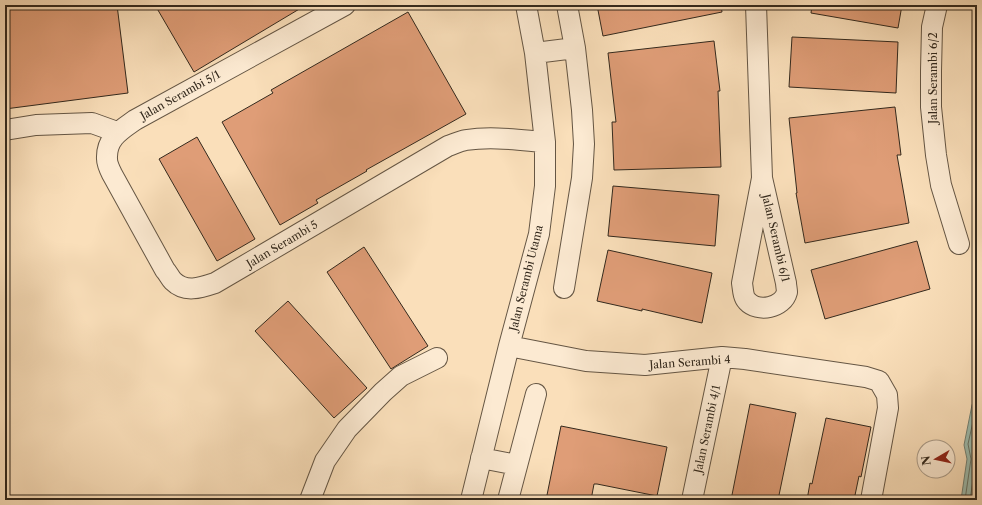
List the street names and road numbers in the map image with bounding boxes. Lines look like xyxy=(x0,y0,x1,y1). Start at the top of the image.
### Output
street label: Jalan Serambi 6/2 xyxy=(926,32,940,126)
street label: Jalan Serambi 5/1 xyxy=(136,67,223,124)
street label: Jalan Serambi 6/1 xyxy=(759,191,793,284)
street label: Jalan Serambi 5 xyxy=(242,217,320,272)
street label: Jalan Serambi Utama xyxy=(506,223,546,334)
street label: Jalan Serambi 4 xyxy=(647,352,731,372)
street label: Jalan Serambi 4/1 xyxy=(690,383,723,476)

